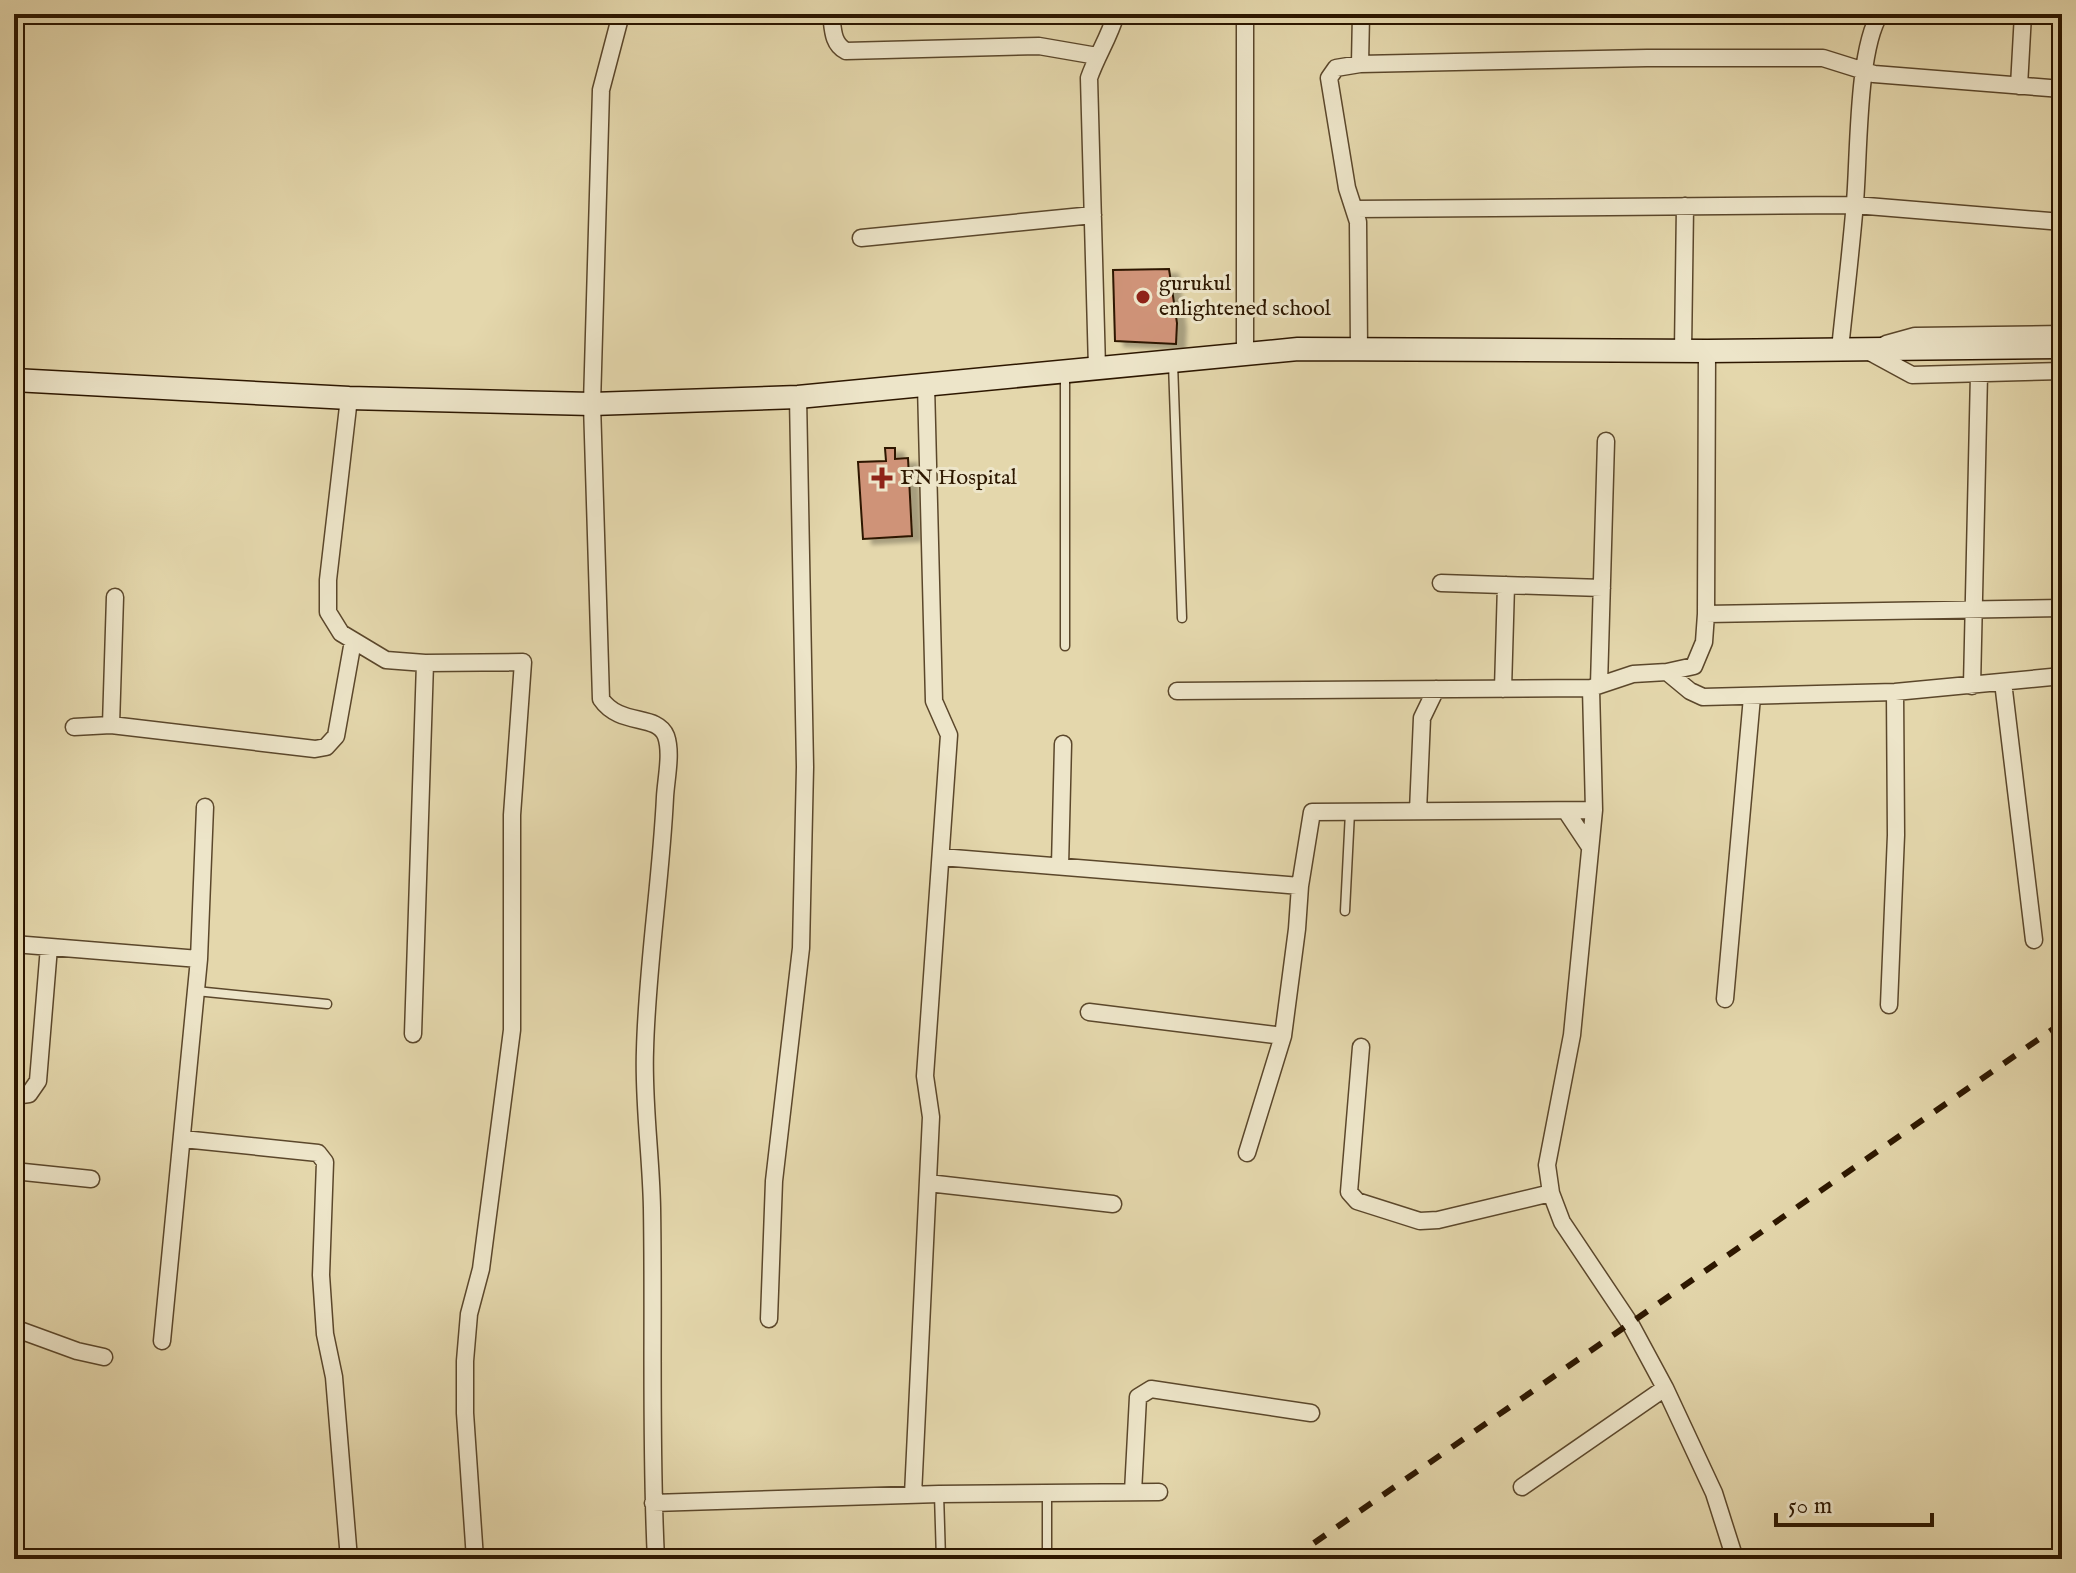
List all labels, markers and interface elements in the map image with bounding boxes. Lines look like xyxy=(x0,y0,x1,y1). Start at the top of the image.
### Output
place label: gurukul enlightened school xyxy=(1159,270,1331,323)
marker: gurukul enlightened school xyxy=(1134,288,1152,306)
place label: FN Hospital xyxy=(900,464,1017,492)
marker: FN Hospital xyxy=(871,467,893,489)
scale bar xyxy=(1776,1477,1932,1527)
text: 50 m xyxy=(1788,1491,1832,1522)

